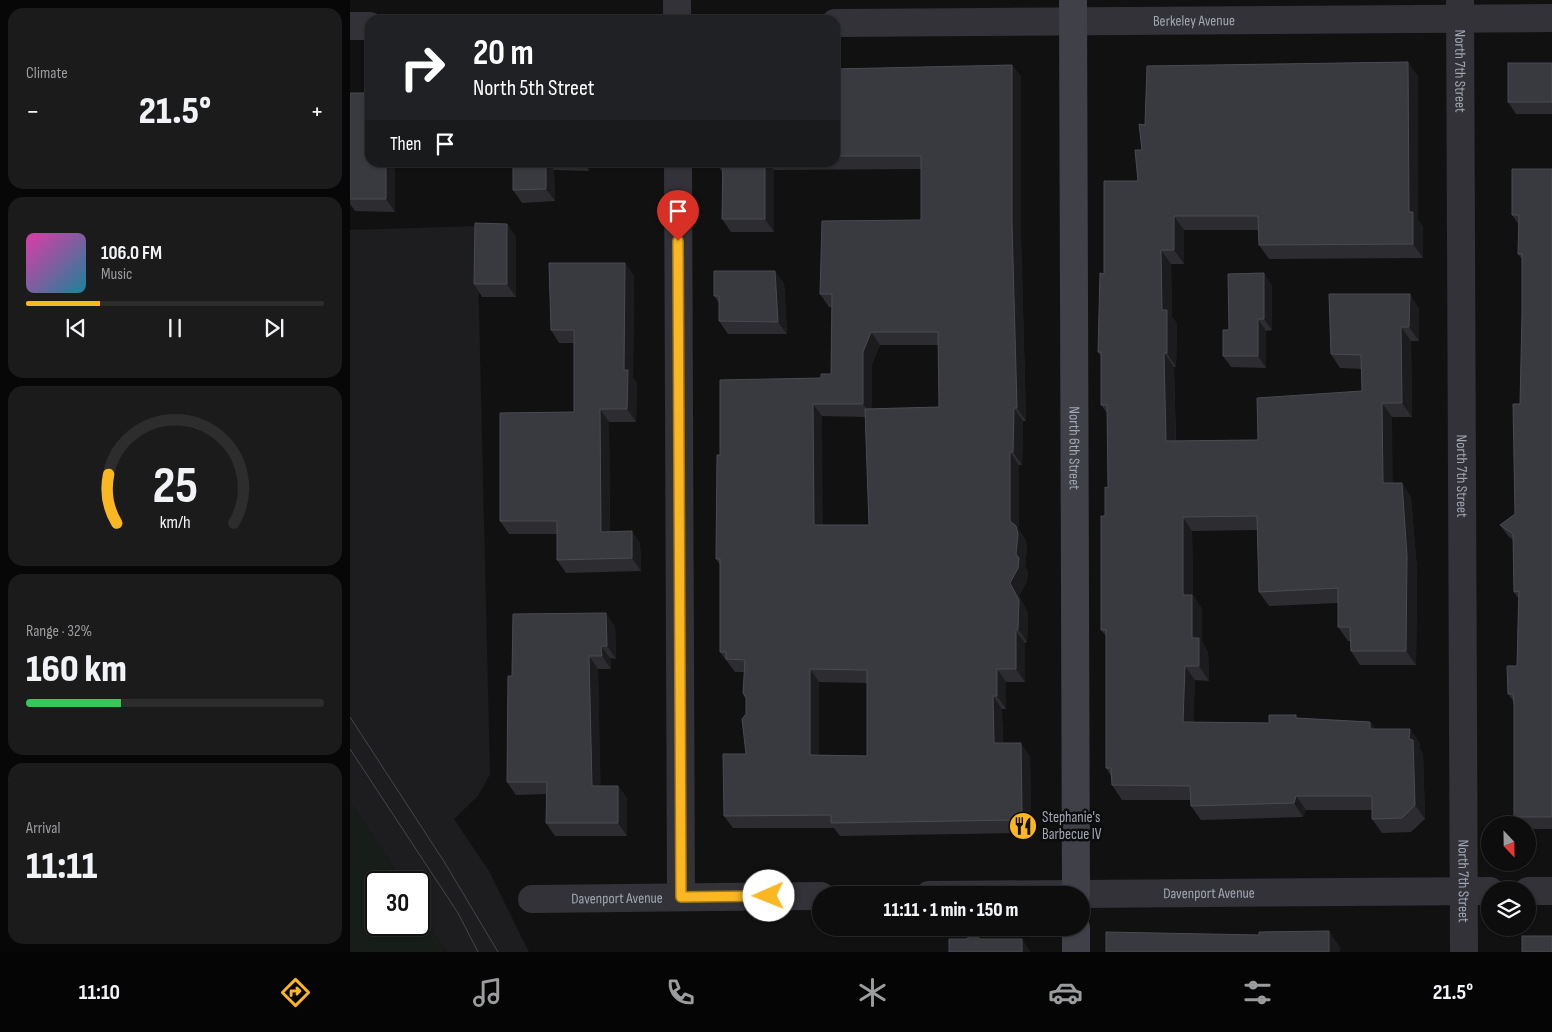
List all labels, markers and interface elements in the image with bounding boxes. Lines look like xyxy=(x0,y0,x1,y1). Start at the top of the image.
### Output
street label: Berkeley Avenue xyxy=(1153,11,1235,31)
street label: North 7th Street xyxy=(1450,29,1469,113)
text: 20 m xyxy=(473,32,534,75)
icon: right xyxy=(390,35,455,100)
text: Climate xyxy=(26,64,68,83)
text: North 5th Street xyxy=(473,75,594,102)
text: 21.5° xyxy=(139,89,211,134)
text: − xyxy=(26,95,40,128)
text: + xyxy=(310,95,324,128)
icon: arrive xyxy=(431,130,459,158)
text: Then xyxy=(390,133,421,156)
pin xyxy=(657,190,699,241)
icon: arrive xyxy=(664,197,692,225)
text: 106.0 FM xyxy=(101,242,162,265)
text: Music xyxy=(101,265,132,284)
icon: previous xyxy=(62,314,90,342)
icon: pause xyxy=(161,314,189,342)
icon: next xyxy=(260,314,288,342)
street label: North 6th Street xyxy=(1064,406,1084,490)
street label: North 7th Street xyxy=(1452,434,1471,518)
text: 25 xyxy=(152,455,198,518)
text: km/h xyxy=(160,512,190,533)
text: Range · 32% xyxy=(26,622,92,641)
text: 160 km xyxy=(26,647,127,692)
place label: Stephanie's Barbecue IV xyxy=(1042,808,1102,844)
restaurant icon: Stephanie's Barbecue IV xyxy=(1008,811,1038,841)
north arrow xyxy=(1481,816,1536,871)
map controls xyxy=(1481,816,1536,936)
text: Arrival xyxy=(26,819,60,838)
street label: North 7th Street xyxy=(1454,839,1473,923)
text: 11:11 xyxy=(26,844,97,889)
position arrow xyxy=(742,869,794,921)
speed limit sign: 30 xyxy=(365,871,430,936)
button: layers xyxy=(1481,881,1536,936)
street label: Davenport Avenue xyxy=(1163,884,1255,903)
street label: Davenport Avenue xyxy=(571,889,663,909)
text: 11:11 · 1 min · 150 m xyxy=(884,899,1018,922)
icon: directions xyxy=(278,975,313,1010)
icon: music xyxy=(470,975,505,1010)
icon: phone xyxy=(663,975,698,1010)
icon: climate xyxy=(855,975,890,1010)
icon: car xyxy=(1048,975,1083,1010)
icon: filters xyxy=(1240,975,1275,1010)
text: 11:10 xyxy=(79,979,120,1006)
text: 21.5° xyxy=(1433,979,1473,1006)

